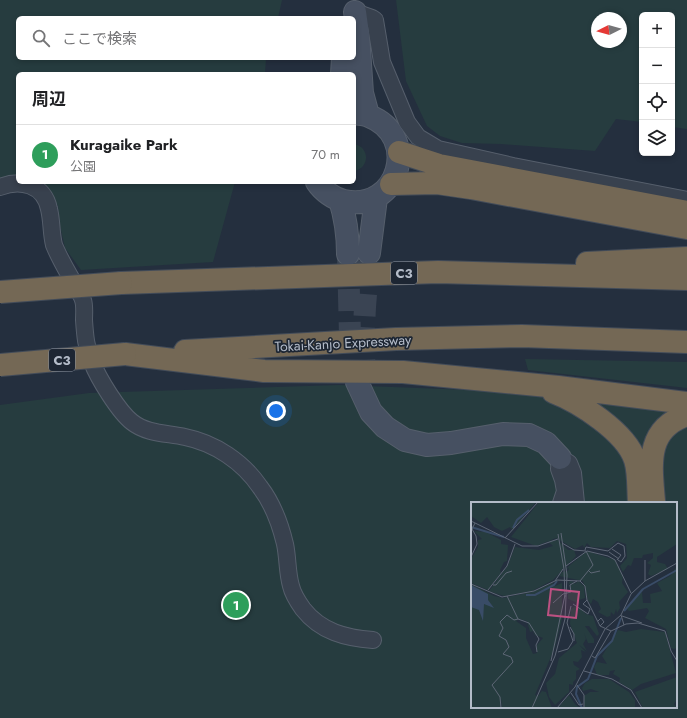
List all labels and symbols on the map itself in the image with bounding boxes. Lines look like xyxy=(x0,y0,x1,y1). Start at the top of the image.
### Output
north arrow xyxy=(591,12,627,48)
road number: C3 xyxy=(391,262,417,284)
street label: Tokai-Kanjo Expressway xyxy=(274,329,413,357)
road number: C3 xyxy=(49,349,75,371)
your location xyxy=(266,401,286,421)
inset map xyxy=(471,502,677,708)
pin: 1 xyxy=(223,590,249,620)

